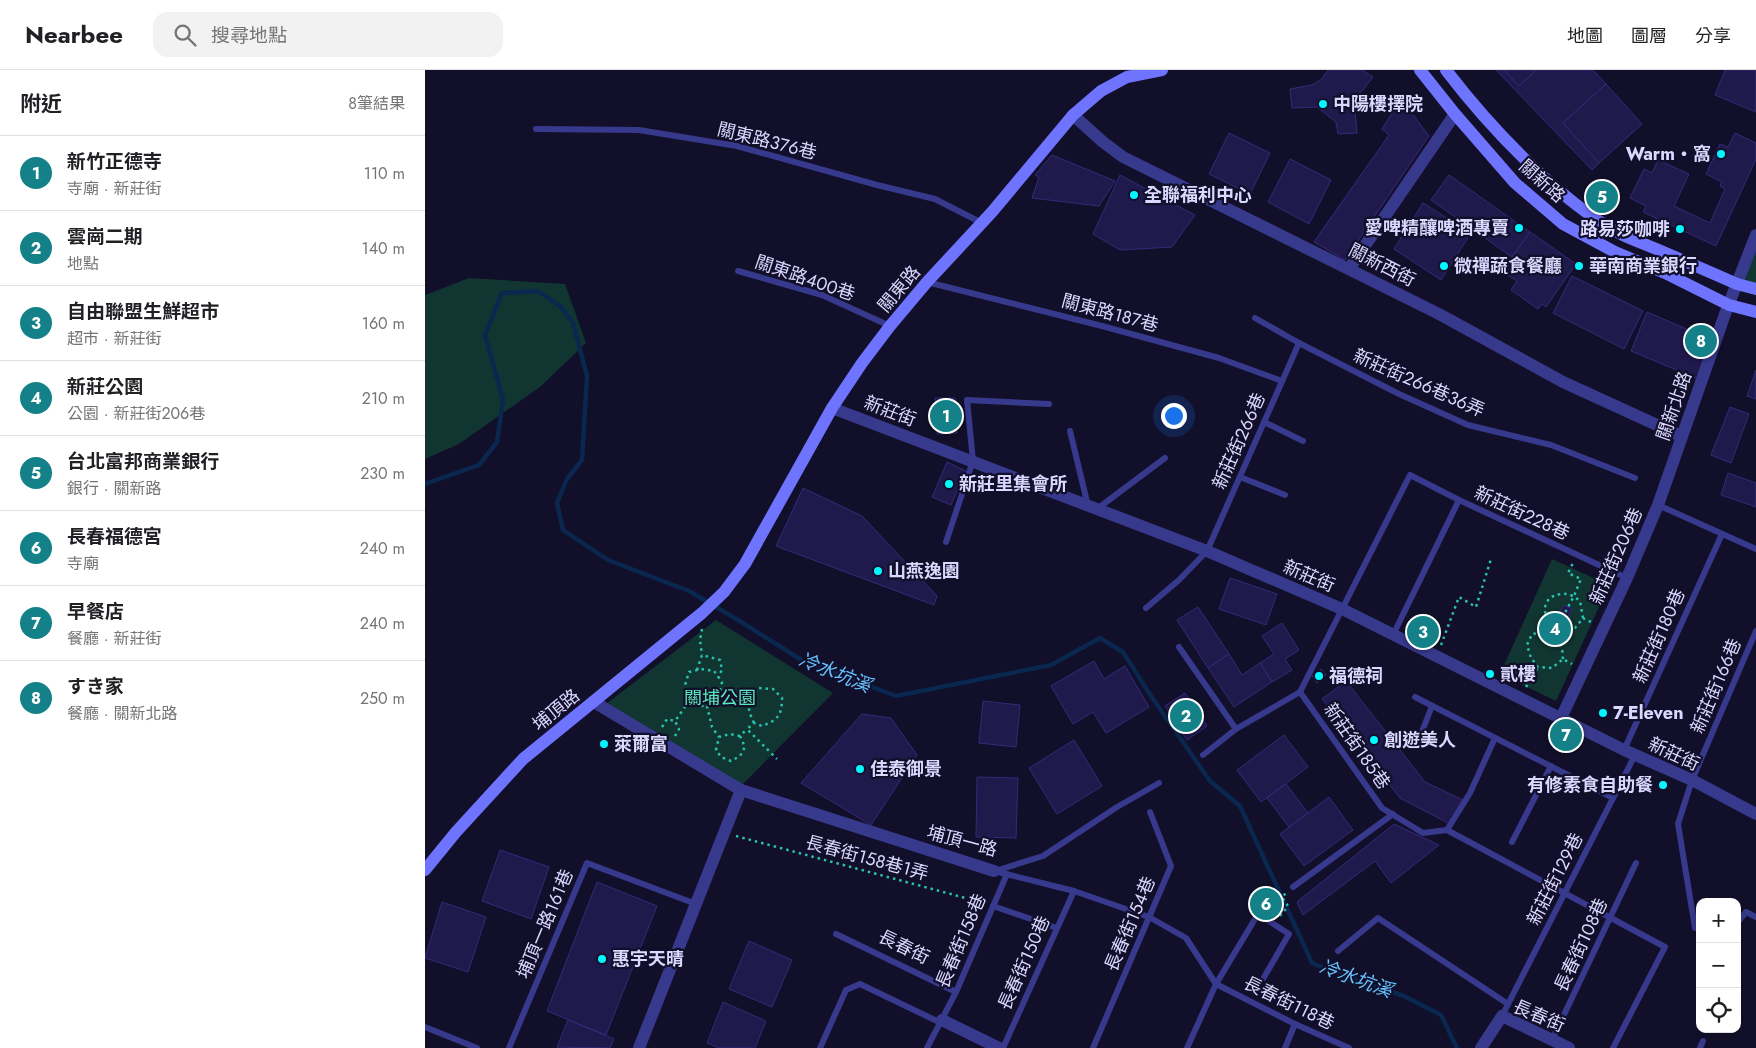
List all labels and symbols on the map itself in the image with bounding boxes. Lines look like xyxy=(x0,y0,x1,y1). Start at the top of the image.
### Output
place label: 中陽樓擇院 xyxy=(1333,91,1423,117)
marker: 中陽樓擇院 xyxy=(1317,98,1329,110)
street label: 關東路376巷 xyxy=(715,116,819,166)
place label: Warm・窩 xyxy=(1626,141,1711,167)
marker: Warm・窩 xyxy=(1715,148,1727,160)
street label: 關新路 xyxy=(1513,153,1571,209)
pin: 5 xyxy=(1586,178,1618,216)
place label: 全聯福利中心 xyxy=(1144,182,1252,208)
marker: 全聯福利中心 xyxy=(1128,189,1140,201)
place label: 愛啤精釀啤酒專賣 xyxy=(1365,215,1509,241)
place label: 路易莎咖啡 xyxy=(1580,216,1670,242)
marker: 愛啤精釀啤酒專賣 xyxy=(1513,222,1525,234)
marker: 路易莎咖啡 xyxy=(1674,223,1686,235)
street label: 關新西街 xyxy=(1344,237,1420,293)
street label: 關東路400巷 xyxy=(752,249,858,307)
place label: 微禪蔬食餐廳 xyxy=(1454,253,1562,279)
place label: 華南商業銀行 xyxy=(1589,253,1697,279)
street label: 關東路 xyxy=(872,260,926,318)
marker: 微禪蔬食餐廳 xyxy=(1438,260,1450,272)
marker: 華南商業銀行 xyxy=(1573,260,1585,272)
street label: 關東路187巷 xyxy=(1059,288,1161,338)
pin: 8 xyxy=(1685,322,1717,360)
street label: 新莊街266巷36弄 xyxy=(1349,342,1489,424)
street label: 關新北路 xyxy=(1650,368,1698,444)
street label: 新莊街 xyxy=(860,389,920,433)
street label: 新莊街266巷 xyxy=(1206,389,1272,493)
pin: 1 xyxy=(930,397,962,435)
your location xyxy=(1161,403,1187,429)
place label: 新莊里集會所 xyxy=(959,471,1067,497)
marker: 新莊里集會所 xyxy=(943,478,955,490)
street label: 新莊街228巷 xyxy=(1470,480,1574,546)
street label: 新莊街206巷 xyxy=(1583,503,1649,609)
street label: 新莊街 xyxy=(1279,553,1339,599)
place label: 山燕逸園 xyxy=(888,558,960,584)
marker: 山燕逸園 xyxy=(872,565,884,577)
street label: 新莊街180巷 xyxy=(1627,585,1691,687)
pin: 4 xyxy=(1539,610,1571,648)
pin: 3 xyxy=(1407,613,1439,651)
street label: 新莊街166巷 xyxy=(1684,635,1748,737)
water label: 冷水坑溪 xyxy=(795,646,878,700)
place label: 貳樓 xyxy=(1500,661,1536,687)
place label: 福德祠 xyxy=(1329,663,1383,689)
marker: 貳樓 xyxy=(1484,668,1496,680)
marker: 福德祠 xyxy=(1313,670,1325,682)
street label: 埔頂路 xyxy=(527,683,585,737)
park label: 關埔公園 xyxy=(684,685,756,711)
pin: 2 xyxy=(1170,697,1202,735)
street label: 新莊街185巷 xyxy=(1318,698,1396,794)
place label: 7-Eleven xyxy=(1613,700,1684,726)
marker: 7-Eleven xyxy=(1597,707,1609,719)
pin: 7 xyxy=(1550,716,1582,754)
place label: 創遊美人 xyxy=(1384,727,1456,753)
place label: 萊爾富 xyxy=(614,731,668,757)
street label: 新莊街 xyxy=(1644,731,1704,777)
marker: 創遊美人 xyxy=(1368,734,1380,746)
marker: 萊爾富 xyxy=(598,738,610,750)
place label: 佳泰御景 xyxy=(870,756,942,782)
marker: 佳泰御景 xyxy=(854,763,866,775)
place label: 有修素食自助餐 xyxy=(1527,772,1653,798)
marker: 有修素食自助餐 xyxy=(1657,779,1669,791)
street label: 埔頂一路 xyxy=(924,819,1000,863)
street label: 新莊街129巷 xyxy=(1521,828,1589,930)
street label: 長春街158巷1弄 xyxy=(803,829,931,887)
street label: 埔頂一路161巷 xyxy=(510,865,580,983)
street label: 長春街154巷 xyxy=(1098,873,1162,975)
pin: 6 xyxy=(1250,885,1282,923)
street label: 長春街158巷 xyxy=(929,890,993,992)
street label: 長春街108巷 xyxy=(1548,894,1614,996)
street label: 長春街150巷 xyxy=(992,912,1056,1014)
street label: 長春街 xyxy=(874,923,934,971)
place label: 惠宇天晴 xyxy=(612,946,684,972)
marker: 惠宇天晴 xyxy=(596,953,608,965)
water label: 冷水坑溪 xyxy=(1315,953,1399,1005)
street label: 長春街118巷 xyxy=(1239,970,1339,1036)
street label: 長春街 xyxy=(1509,993,1569,1039)

